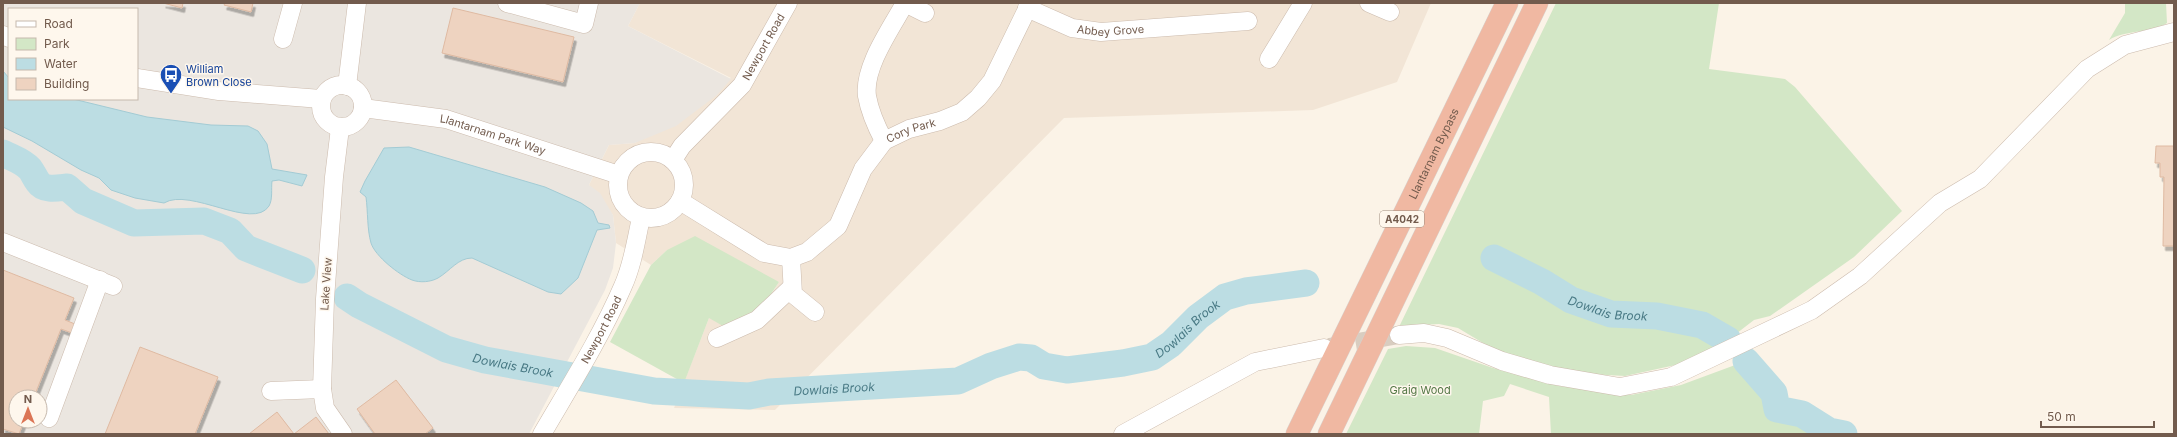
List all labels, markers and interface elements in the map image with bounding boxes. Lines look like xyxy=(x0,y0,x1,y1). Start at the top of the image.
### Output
legend xyxy=(8,8,138,100)
street label: Newport Road xyxy=(739,11,788,83)
text: Road xyxy=(44,16,73,31)
street label: Abbey Grove xyxy=(1076,22,1145,39)
text: Park xyxy=(44,36,70,51)
text: Water xyxy=(44,56,78,71)
bus stop icon: William Brown Close xyxy=(158,62,184,95)
place label: William Brown Close xyxy=(186,62,252,89)
text: Building xyxy=(44,76,89,91)
street label: Llantarnam Bypass xyxy=(1406,106,1462,201)
street label: Llantarnam Park Way xyxy=(439,111,548,158)
street label: Cory Park xyxy=(884,115,937,146)
road number: A4042 xyxy=(1380,211,1424,227)
street label: Lake View xyxy=(317,257,335,311)
water label: Dowlais Brook xyxy=(1566,292,1648,323)
street label: Newport Road xyxy=(578,294,625,366)
water label: Dowlais Brook xyxy=(1152,296,1223,361)
water label: Dowlais Brook xyxy=(471,349,555,380)
water label: Dowlais Brook xyxy=(793,378,876,398)
park label: Graig Wood xyxy=(1389,383,1451,397)
north arrow xyxy=(8,389,48,429)
text: N xyxy=(24,392,32,406)
scale bar xyxy=(2041,403,2154,429)
text: 50 m xyxy=(2047,409,2076,424)

